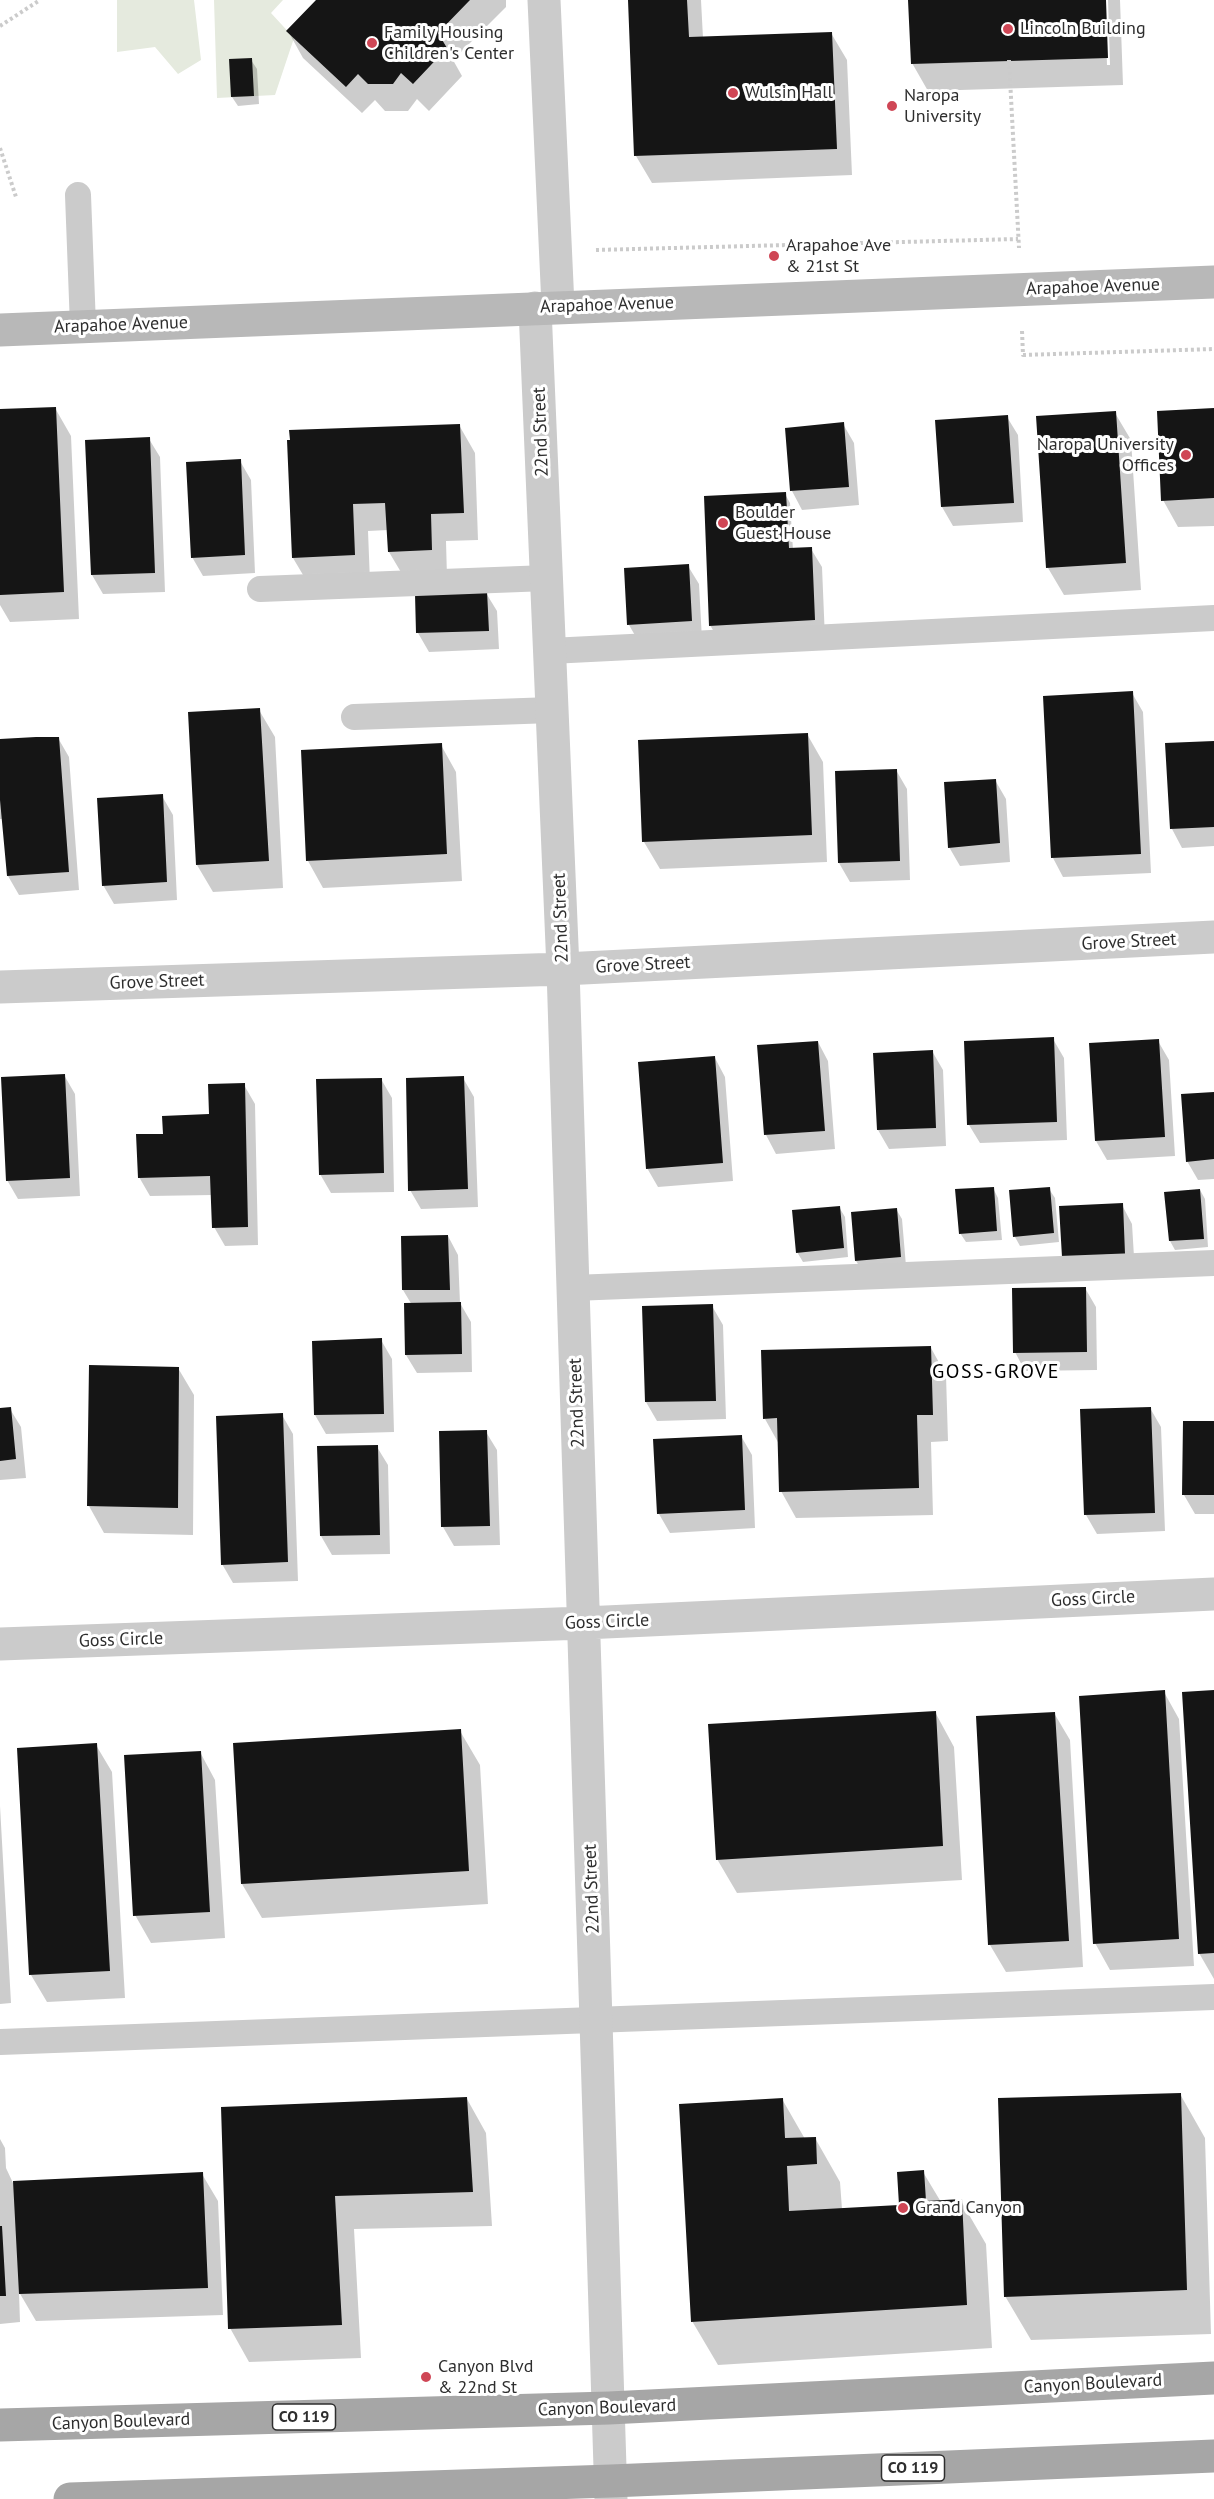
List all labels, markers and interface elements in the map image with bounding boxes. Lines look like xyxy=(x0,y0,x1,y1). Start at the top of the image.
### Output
place label: Lincoln Building xyxy=(1020,18,1146,40)
place label: Family Housing Children's Center xyxy=(384,22,514,64)
marker: Lincoln Building xyxy=(1001,22,1015,36)
marker: Family Housing Children's Center xyxy=(365,36,379,50)
place label: Wulsin Hall xyxy=(745,82,833,104)
place label: Naropa University xyxy=(904,85,981,128)
marker: Wulsin Hall xyxy=(726,86,740,100)
marker: Naropa University xyxy=(885,99,899,113)
place label: Arapahoe Ave & 21st St xyxy=(786,235,891,278)
marker: Arapahoe Ave & 21st St xyxy=(767,249,781,263)
street label: Arapahoe Avenue xyxy=(1026,274,1160,300)
street label: Arapahoe Avenue xyxy=(540,292,674,318)
street label: Arapahoe Avenue xyxy=(54,312,188,338)
street label: 22nd Street xyxy=(529,387,553,477)
place label: Naropa University Offices xyxy=(1037,434,1174,476)
marker: Naropa University Offices xyxy=(1179,448,1193,462)
place label: Boulder Guest House xyxy=(735,502,832,544)
marker: Boulder Guest House xyxy=(716,516,730,530)
street label: 22nd Street xyxy=(549,873,573,963)
street label: Grove Street xyxy=(1081,929,1177,955)
street label: Grove Street xyxy=(595,952,691,978)
street label: Grove Street xyxy=(109,970,205,994)
street label: 22nd Street xyxy=(565,1358,589,1448)
district label: GOSS-GROVE xyxy=(932,1360,1060,1384)
street label: Goss Circle xyxy=(1050,1586,1136,1612)
street label: Goss Circle xyxy=(564,1610,650,1634)
street label: Goss Circle xyxy=(78,1628,164,1652)
street label: 22nd Street xyxy=(580,1844,604,1934)
place label: Grand Canyon xyxy=(915,2197,1022,2219)
marker: Grand Canyon xyxy=(896,2201,910,2215)
place label: Canyon Blvd & 22nd St xyxy=(438,2356,533,2398)
marker: Canyon Blvd & 22nd St xyxy=(419,2370,433,2384)
street label: Canyon Boulevard xyxy=(1023,2370,1163,2398)
street label: Canyon Boulevard xyxy=(537,2395,677,2421)
road number: CO 119 xyxy=(272,2404,336,2430)
street label: Canyon Boulevard xyxy=(51,2409,191,2435)
road number: CO 119 xyxy=(882,2455,944,2481)

